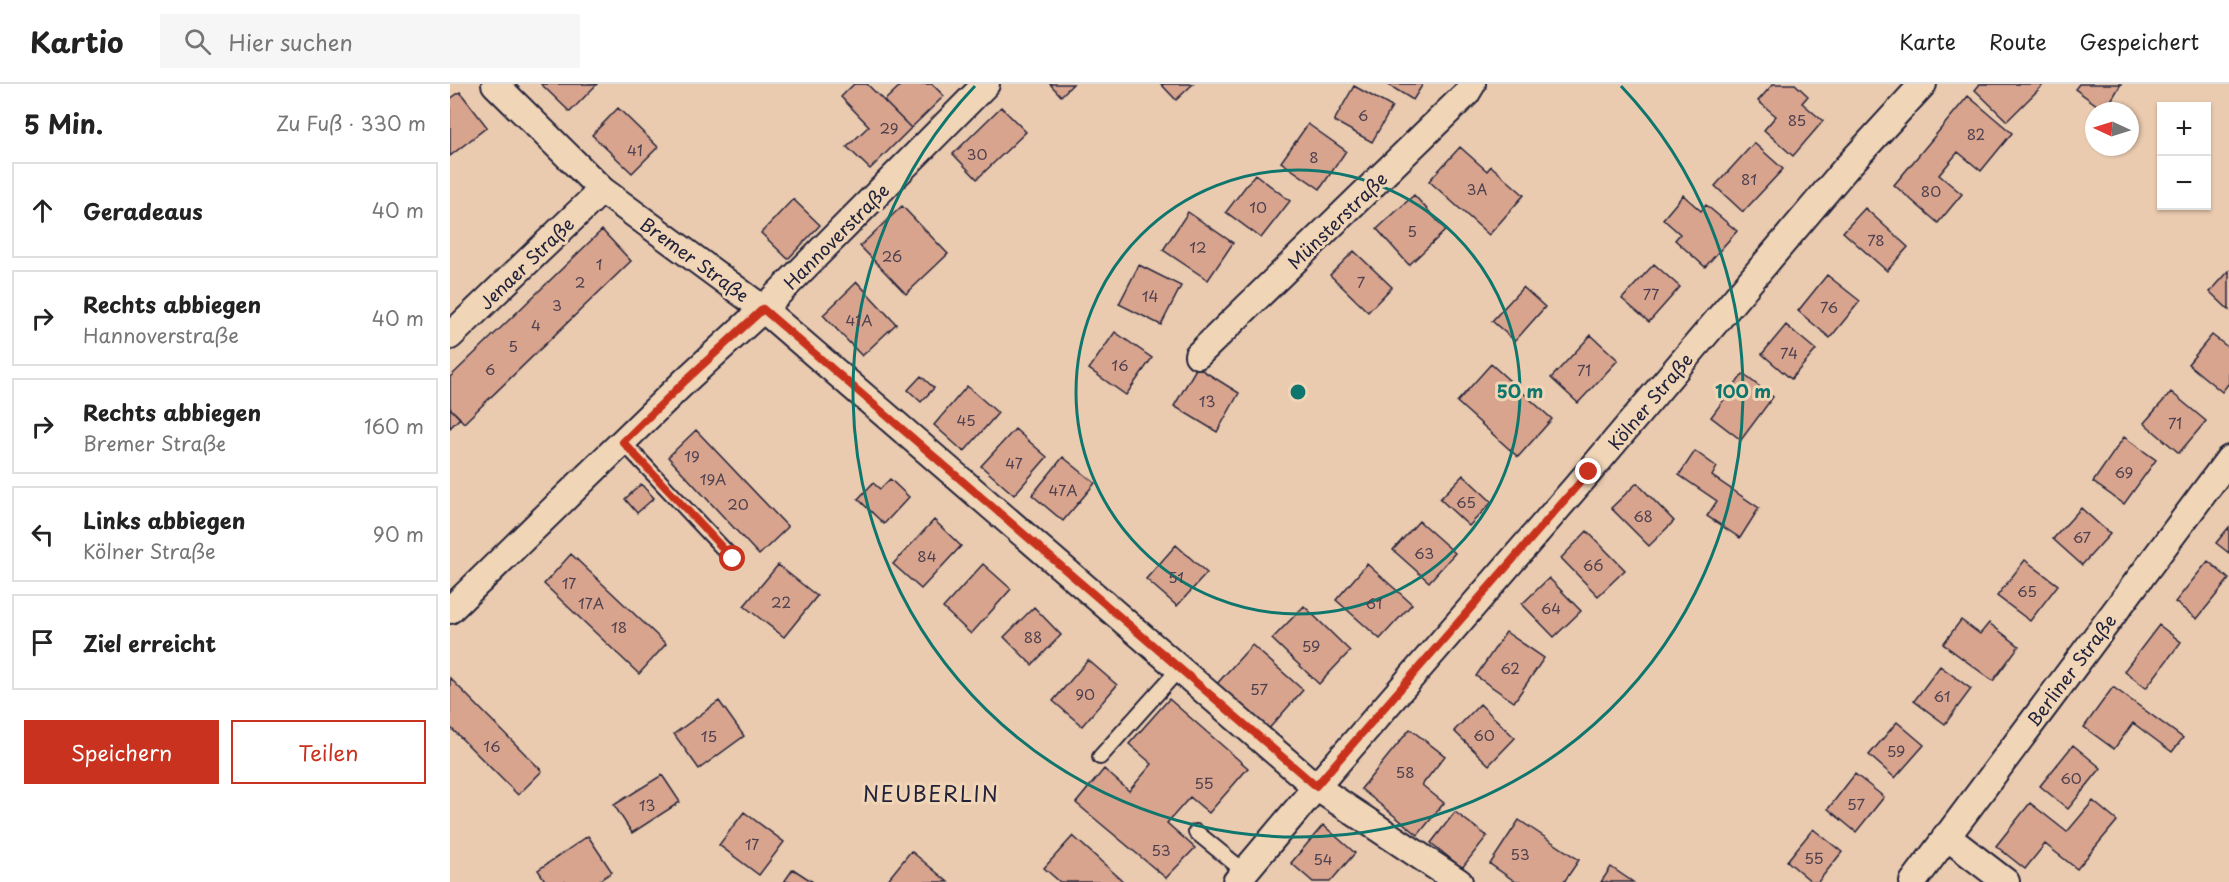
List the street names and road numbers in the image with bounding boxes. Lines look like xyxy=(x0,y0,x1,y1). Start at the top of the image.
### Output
street label: Münsterstraße xyxy=(1281,165,1393,275)
street label: Hannoverstraße xyxy=(777,177,895,295)
street label: Bremer Straße xyxy=(635,210,755,308)
street label: Jenaer Straße xyxy=(472,211,580,315)
street label: Kölner Straße xyxy=(1601,347,1699,455)
street label: Berliner Straße xyxy=(2020,608,2122,732)

